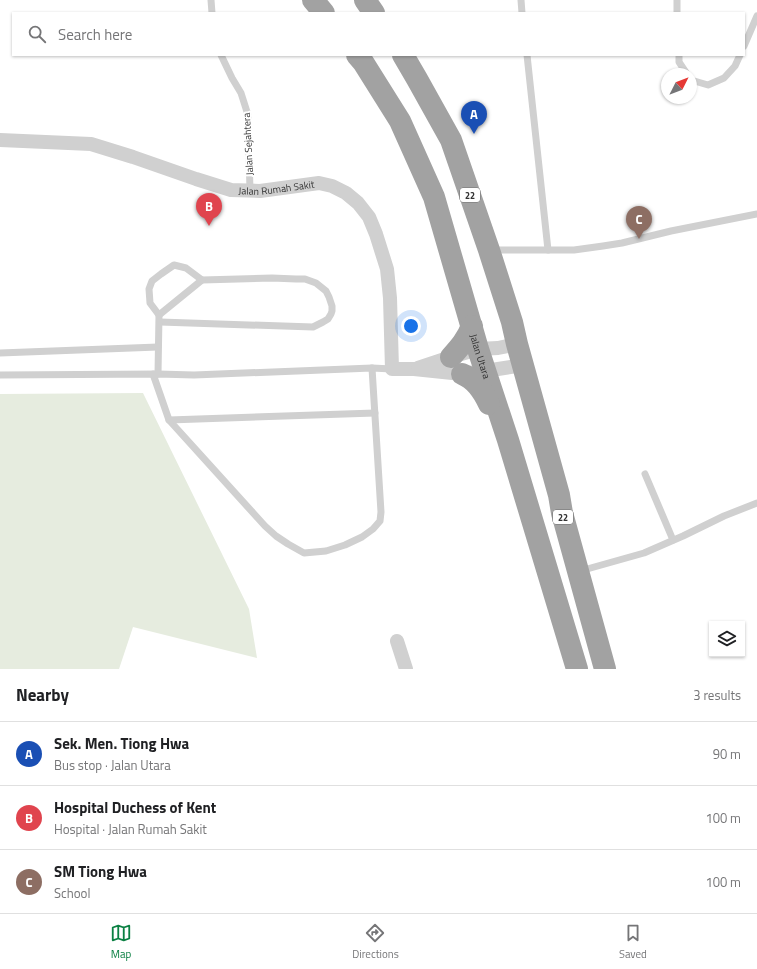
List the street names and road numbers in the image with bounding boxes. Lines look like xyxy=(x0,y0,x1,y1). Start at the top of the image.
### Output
street label: Jalan Sejahtera xyxy=(239,112,257,176)
street label: Jalan Rumah Sakit xyxy=(238,176,316,199)
road number: 22 xyxy=(460,188,480,202)
street label: Jalan Utara xyxy=(466,332,495,381)
road number: 22 xyxy=(553,510,573,524)

